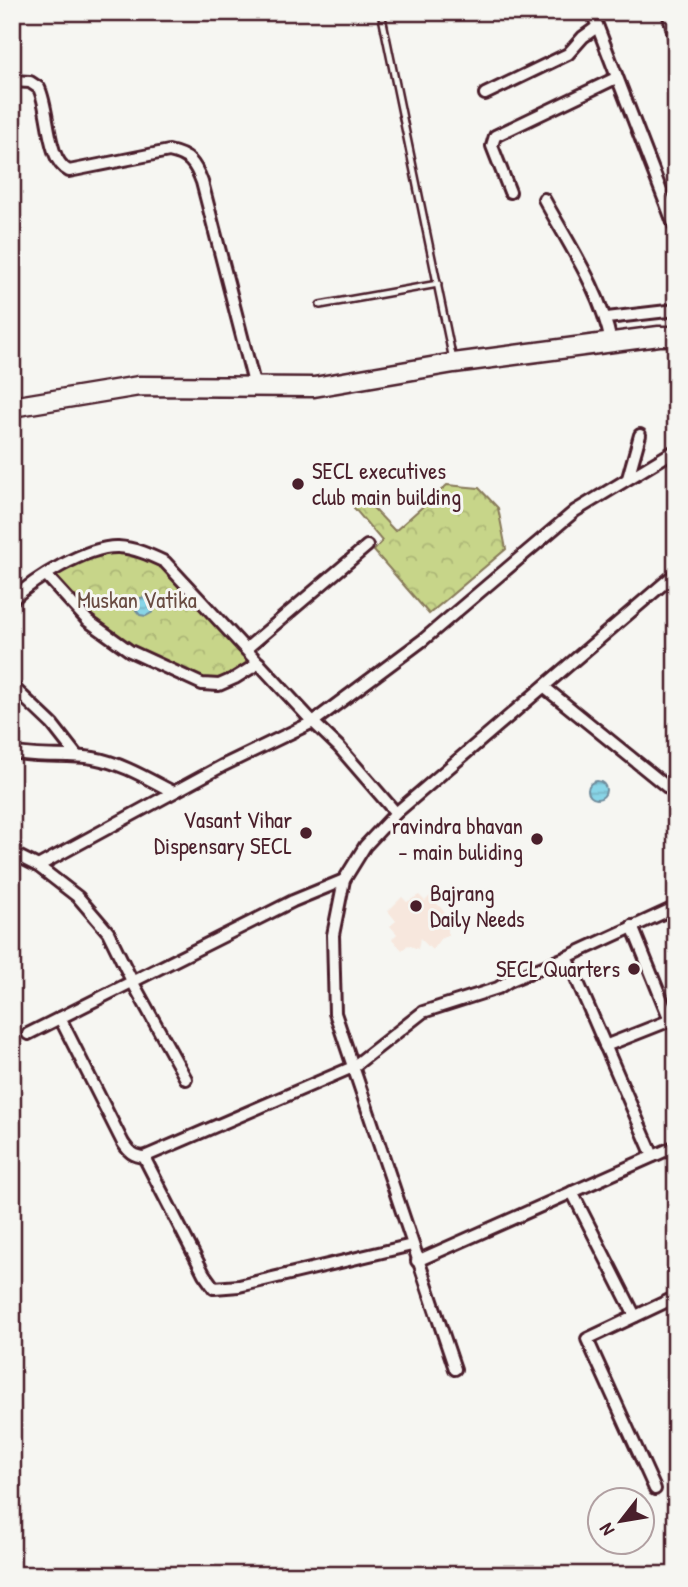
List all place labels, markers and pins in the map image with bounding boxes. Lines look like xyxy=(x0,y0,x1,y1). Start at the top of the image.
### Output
place label: SECL executives club main building xyxy=(312,455,461,512)
marker: SECL executives club main building xyxy=(290,476,306,492)
place label: Vasant Vihar Dispensary SECL xyxy=(154,804,292,861)
place label: ravindra bhavan - main buliding xyxy=(391,810,523,867)
marker: Vasant Vihar Dispensary SECL xyxy=(298,825,314,841)
marker: ravindra bhavan - main buliding xyxy=(529,831,545,847)
place label: Bajrang Daily Needs xyxy=(430,877,525,934)
marker: Bajrang Daily Needs xyxy=(408,898,424,914)
place label: SECL Quarters xyxy=(496,953,620,984)
marker: SECL Quarters xyxy=(626,961,642,977)

